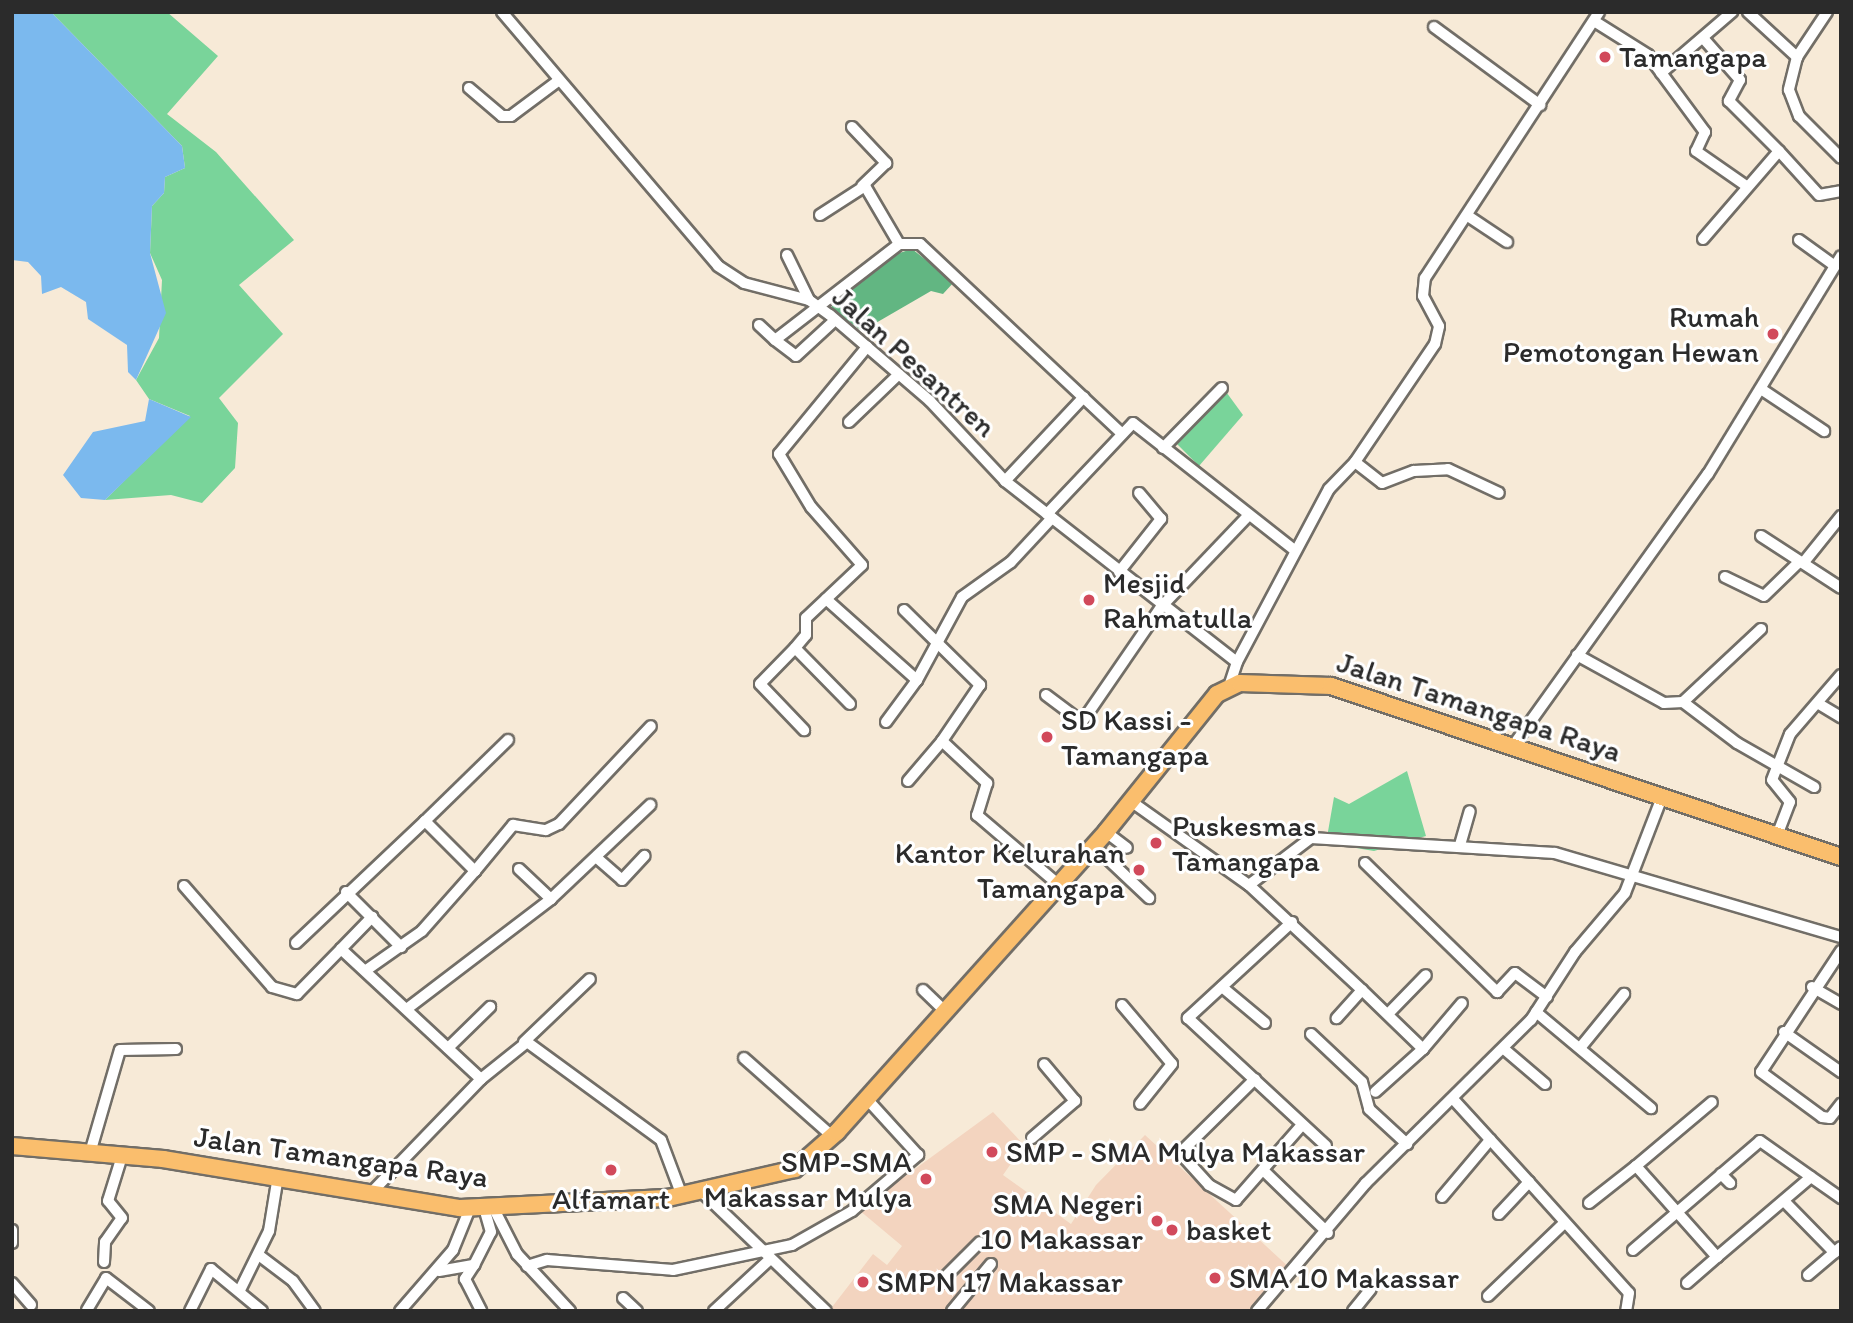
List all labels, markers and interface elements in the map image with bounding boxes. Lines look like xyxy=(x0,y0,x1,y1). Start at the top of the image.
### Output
place label: Tamangapa xyxy=(1619,39,1767,75)
marker: Tamangapa xyxy=(1597,49,1613,65)
street label: Jalan Pesantren xyxy=(826,280,1002,444)
place label: Rumah Pemotongan Hewan xyxy=(1505,299,1759,370)
marker: Rumah Pemotongan Hewan xyxy=(1765,326,1781,342)
place label: Mesjid Rahmatulla xyxy=(1103,565,1252,636)
marker: Mesjid Rahmatulla xyxy=(1081,592,1097,608)
street label: Jalan Tamangapa Raya xyxy=(1334,645,1624,769)
place label: SD Kassi - Tamangapa xyxy=(1061,702,1209,772)
marker: SD Kassi - Tamangapa xyxy=(1039,729,1055,745)
place label: Puskesmas Tamangapa xyxy=(1172,808,1320,878)
marker: Puskesmas Tamangapa xyxy=(1146,833,1166,853)
place label: Kantor Kelurahan Tamangapa xyxy=(895,835,1125,906)
marker: Kantor Kelurahan Tamangapa xyxy=(1131,862,1147,878)
street label: Jalan Tamangapa Raya xyxy=(194,1119,488,1195)
place label: SMP - SMA Mulya Makassar xyxy=(1006,1134,1365,1170)
place label: SMP-SMA Makassar Mulya xyxy=(704,1144,912,1214)
marker: SMP - SMA Mulya Makassar xyxy=(984,1144,1000,1160)
marker: Alfamart xyxy=(603,1162,619,1178)
marker: SMP-SMA Makassar Mulya xyxy=(918,1171,934,1187)
place label: Alfamart xyxy=(552,1181,670,1217)
place label: SMA Negeri 10 Makassar xyxy=(980,1186,1143,1256)
place label: basket xyxy=(1186,1212,1272,1248)
marker: SMA Negeri 10 Makassar xyxy=(1149,1213,1165,1229)
marker: basket xyxy=(1164,1222,1180,1238)
place label: SMA 10 Makassar xyxy=(1229,1260,1459,1296)
place label: SMPN 17 Makassar xyxy=(877,1264,1122,1300)
marker: SMA 10 Makassar xyxy=(1207,1270,1223,1286)
marker: SMPN 17 Makassar xyxy=(855,1274,871,1290)

